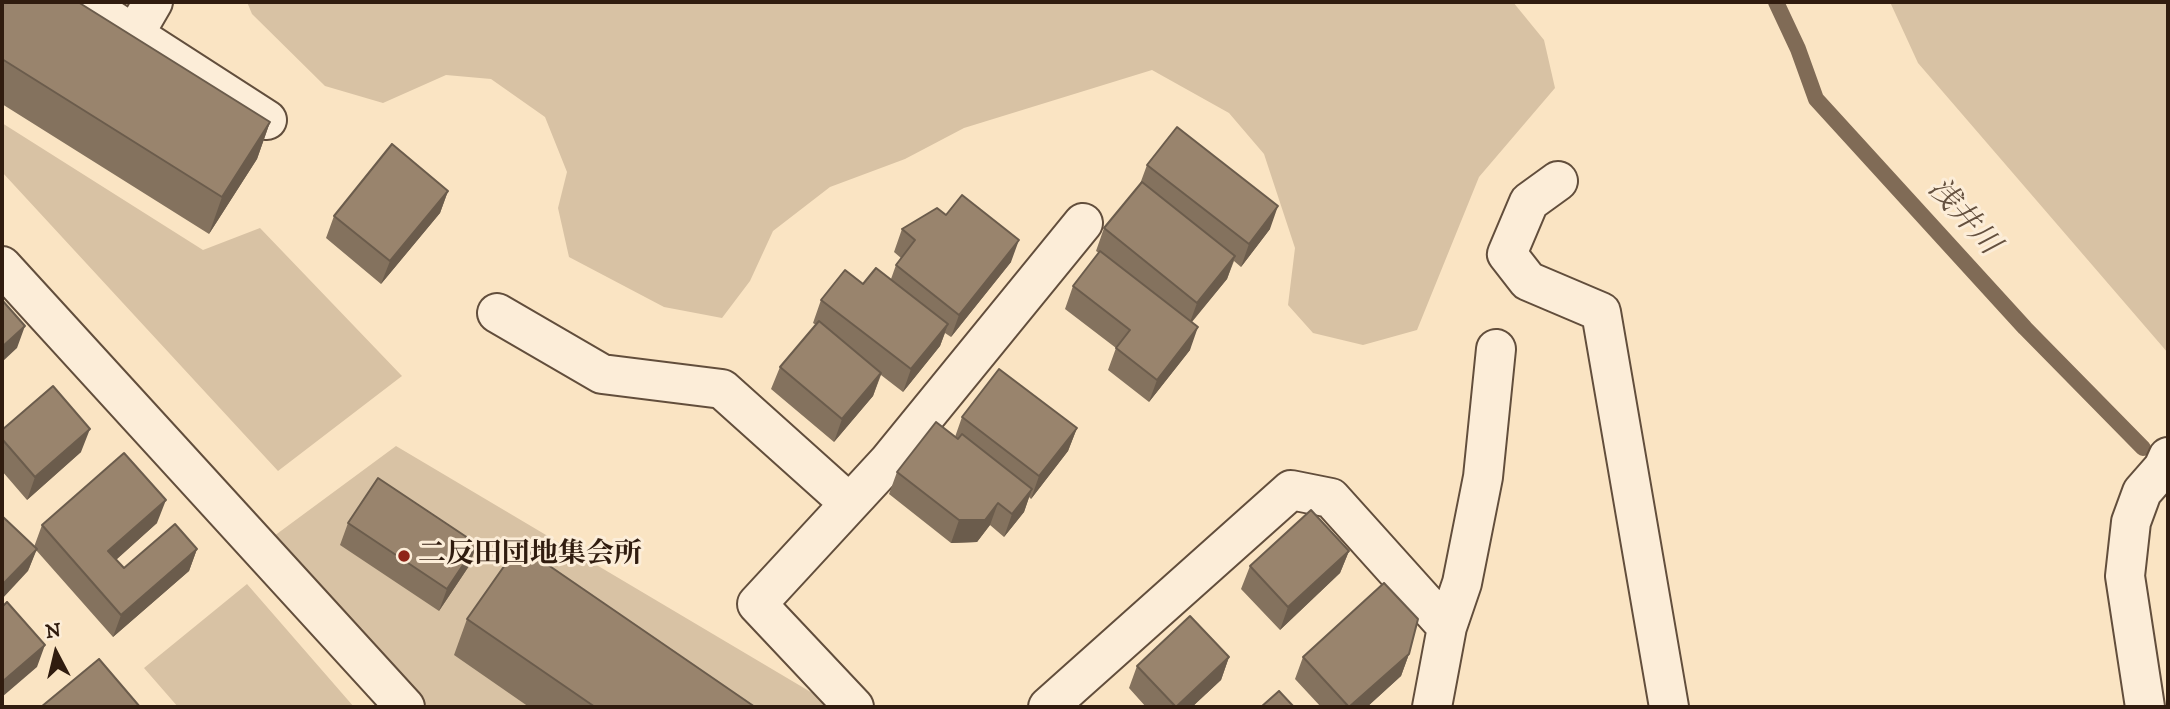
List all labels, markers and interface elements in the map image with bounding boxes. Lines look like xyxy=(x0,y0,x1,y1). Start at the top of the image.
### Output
water label: 浅井川 xyxy=(1919,173,2005,263)
place label: 二反田団地集会所 xyxy=(418,539,642,573)
marker: 二反田団地集会所 xyxy=(396,548,412,564)
north arrow xyxy=(21,618,91,688)
text: N xyxy=(44,619,63,644)

